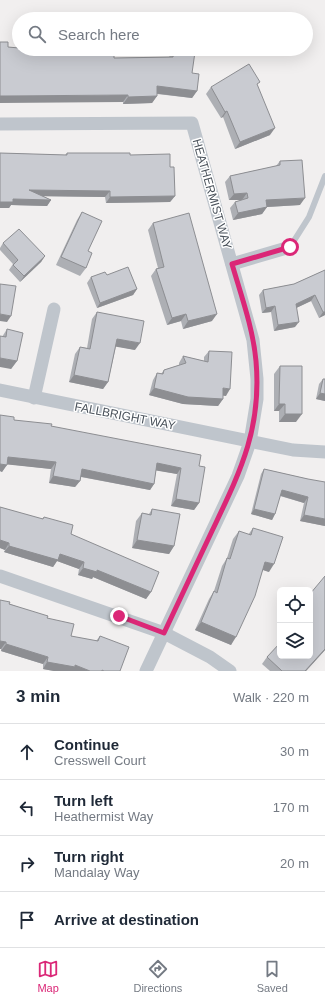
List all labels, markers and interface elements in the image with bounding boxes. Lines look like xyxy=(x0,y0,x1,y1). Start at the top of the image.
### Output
search box xyxy=(12,12,313,56)
icon: search xyxy=(26,23,48,45)
text: Search here xyxy=(58,26,140,43)
street label: HEATHERMIST WAY xyxy=(190,137,234,251)
route start xyxy=(281,238,299,256)
street label: FALLBRIGHT WAY xyxy=(73,399,177,433)
map controls xyxy=(277,587,313,659)
button: locate xyxy=(277,587,313,623)
route end xyxy=(110,607,128,625)
button: layers xyxy=(277,623,313,659)
text: 3 min xyxy=(16,687,60,706)
text: Walk · 220 m xyxy=(233,690,309,705)
text: Continue xyxy=(54,736,119,753)
icon: ahead xyxy=(16,741,38,763)
text: 30 m xyxy=(280,744,309,759)
text: Cresswell Court xyxy=(54,753,146,768)
text: Turn left xyxy=(54,792,113,809)
icon: left xyxy=(16,797,38,819)
text: 170 m xyxy=(273,800,309,815)
text: Heathermist Way xyxy=(54,809,153,824)
text: Turn right xyxy=(54,848,124,865)
icon: right xyxy=(16,853,38,875)
text: 20 m xyxy=(280,856,309,871)
text: Mandalay Way xyxy=(54,865,140,880)
icon: arrive xyxy=(16,909,38,931)
text: Arrive at destination xyxy=(54,911,199,928)
tab: Map xyxy=(37,958,59,994)
tab: Directions xyxy=(133,958,182,994)
tab: Saved xyxy=(257,958,288,994)

